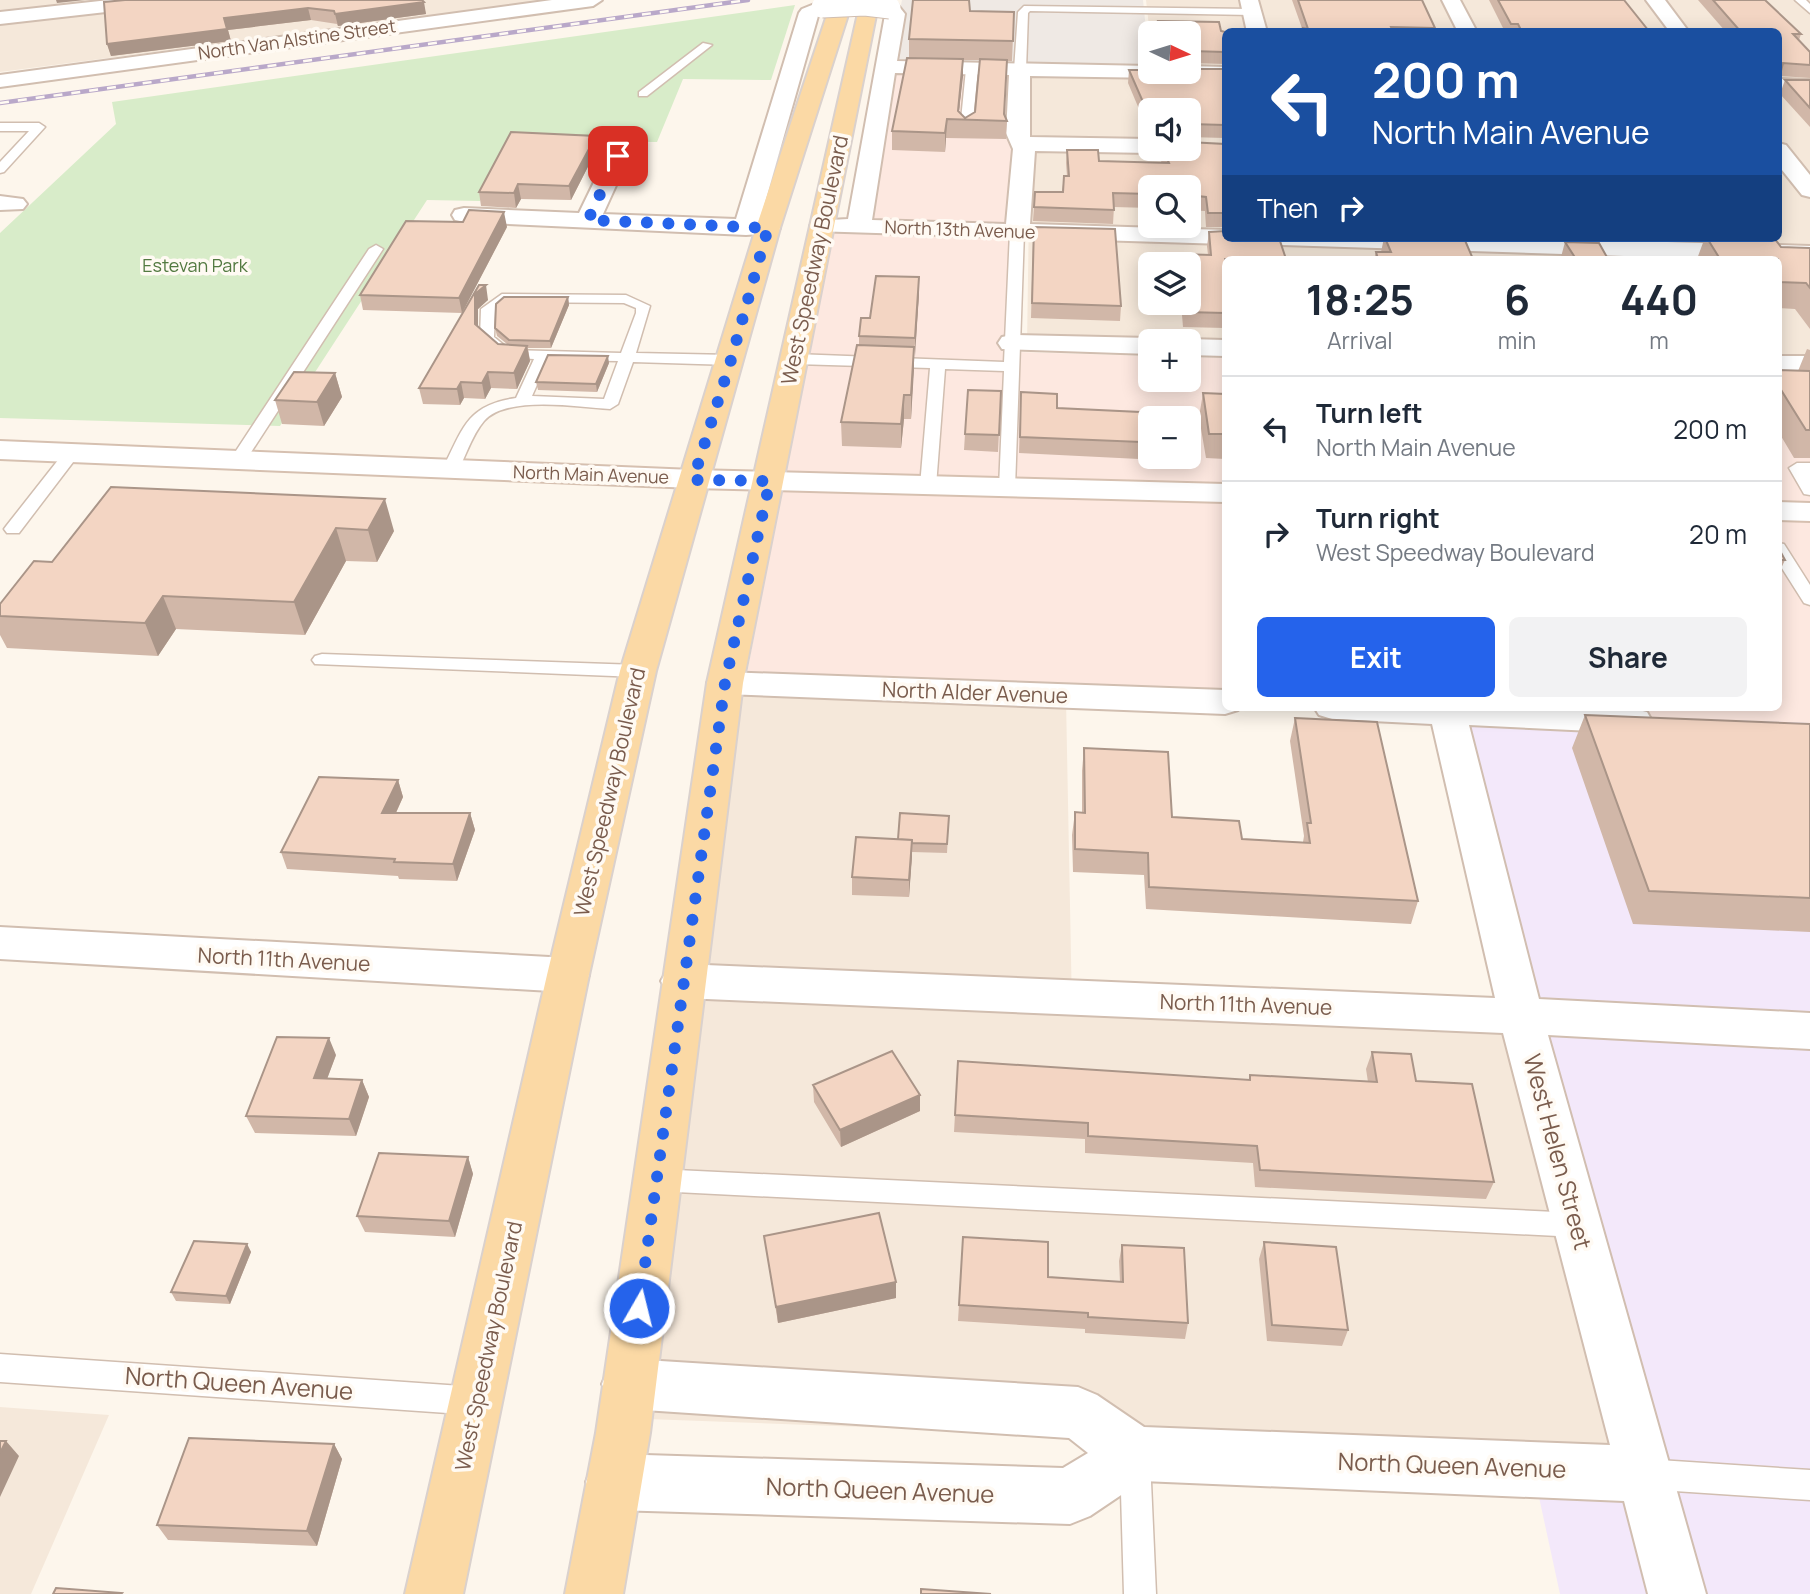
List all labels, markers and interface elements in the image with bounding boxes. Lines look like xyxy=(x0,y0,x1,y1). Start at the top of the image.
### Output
street label: North Van Alstine Street xyxy=(196,13,397,65)
north arrow xyxy=(1138,21,1200,84)
map controls xyxy=(1138,21,1201,469)
text: 200 m xyxy=(1372,46,1520,113)
icon: left xyxy=(1257,56,1348,147)
button: sound xyxy=(1138,98,1201,161)
text: North Main Avenue xyxy=(1372,110,1650,154)
pin xyxy=(588,126,648,186)
street label: West Speedway Boulevard xyxy=(774,132,854,387)
icon: arrive xyxy=(599,137,637,175)
button: search xyxy=(1138,175,1201,238)
icon: right xyxy=(1332,189,1370,227)
text: Then xyxy=(1257,190,1318,226)
street label: North 13th Avenue xyxy=(884,214,1036,244)
button: layers xyxy=(1138,252,1201,315)
park label: Estevan Park xyxy=(142,253,249,277)
text: 18:25 xyxy=(1306,270,1414,328)
text: 6 xyxy=(1504,270,1530,328)
text: 440 xyxy=(1620,270,1698,328)
text: Arrival xyxy=(1327,324,1393,356)
text: min xyxy=(1498,324,1536,356)
text: m xyxy=(1649,324,1669,356)
button: + xyxy=(1138,329,1201,392)
text: Turn left xyxy=(1316,395,1423,431)
button: − xyxy=(1138,406,1201,469)
icon: left xyxy=(1257,410,1295,448)
text: 200 m xyxy=(1673,411,1747,447)
text: North Main Avenue xyxy=(1316,431,1516,463)
street label: North Main Avenue xyxy=(513,459,670,489)
text: Turn right xyxy=(1316,500,1440,536)
icon: right xyxy=(1257,515,1295,553)
text: 20 m xyxy=(1689,516,1747,552)
text: West Speedway Boulevard xyxy=(1316,536,1595,568)
button: Exit xyxy=(1257,617,1495,697)
button: Share xyxy=(1509,617,1747,697)
street label: West Speedway Boulevard xyxy=(567,665,651,919)
street label: North Alder Avenue xyxy=(882,675,1068,709)
street label: North 11th Avenue xyxy=(197,940,371,978)
street label: North 11th Avenue xyxy=(1159,987,1333,1021)
street label: West Helen Street xyxy=(1516,1050,1600,1253)
street label: West Speedway Boulevard xyxy=(448,1218,528,1473)
position arrow xyxy=(602,1271,676,1345)
street label: North Queen Avenue xyxy=(124,1358,354,1407)
street label: North Queen Avenue xyxy=(1337,1444,1567,1485)
street label: North Queen Avenue xyxy=(765,1469,995,1510)

